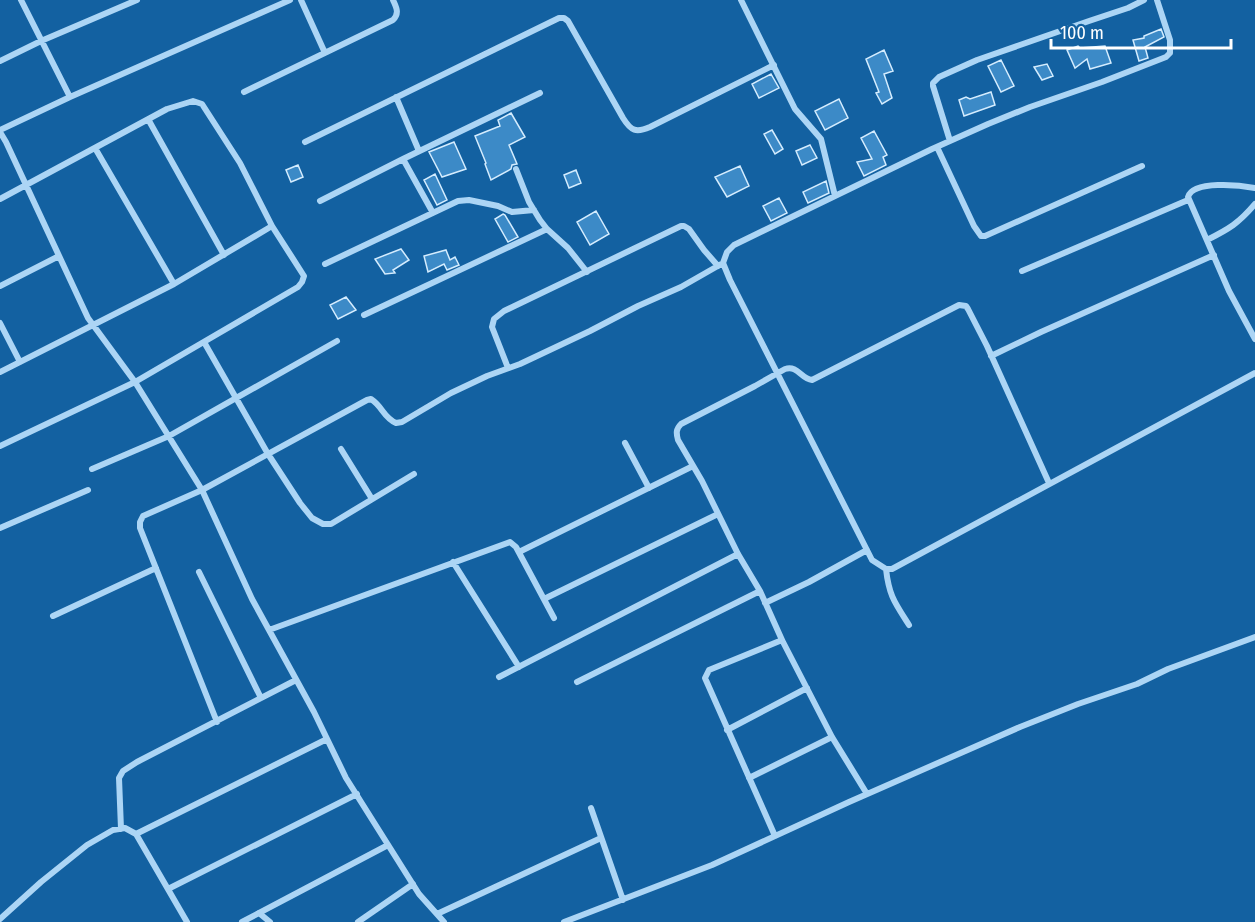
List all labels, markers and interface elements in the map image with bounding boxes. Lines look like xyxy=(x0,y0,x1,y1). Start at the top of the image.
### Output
scale bar xyxy=(1051,12,1231,50)
text: 100 m xyxy=(1060,22,1104,44)

